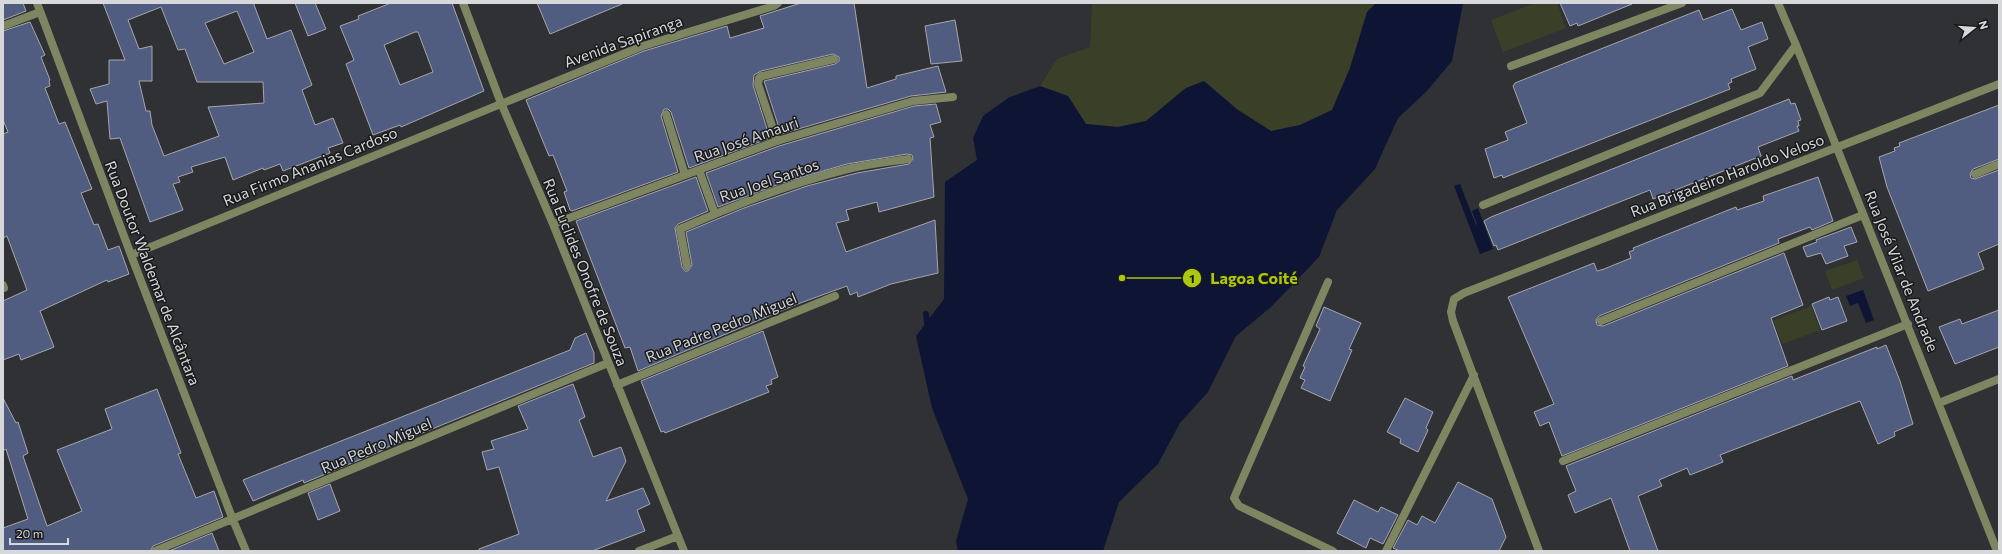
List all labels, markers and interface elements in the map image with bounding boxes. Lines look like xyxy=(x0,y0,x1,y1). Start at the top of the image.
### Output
north arrow xyxy=(1954,8,1994,48)
street label: Avenida Sapiranga xyxy=(561,11,685,71)
text: N xyxy=(1977,19,1991,31)
street label: Rua José Amauri xyxy=(691,113,801,165)
street label: Rua Firmo Ananias Cardoso xyxy=(220,123,400,209)
street label: Rua Brigadeiro Haroldo Veloso xyxy=(1628,130,1826,220)
street label: Rua Joel Santos xyxy=(717,155,821,205)
street label: Rua Doutor Waldemar de Alcântara xyxy=(102,158,204,388)
street label: Rua Euclides Onofre de Souza xyxy=(540,176,632,368)
street label: Rua José Vilar de Andrade xyxy=(1861,188,1943,354)
callout: Lagoa Coité xyxy=(1182,264,1306,292)
text: Lagoa Coité xyxy=(1210,268,1298,287)
text: 1 xyxy=(1189,271,1195,285)
street label: Rua Padre Pedro Miguel xyxy=(643,288,799,366)
street label: Rua Pedro Miguel xyxy=(318,414,434,476)
scale bar xyxy=(10,520,68,546)
text: 20 m xyxy=(16,526,43,540)

